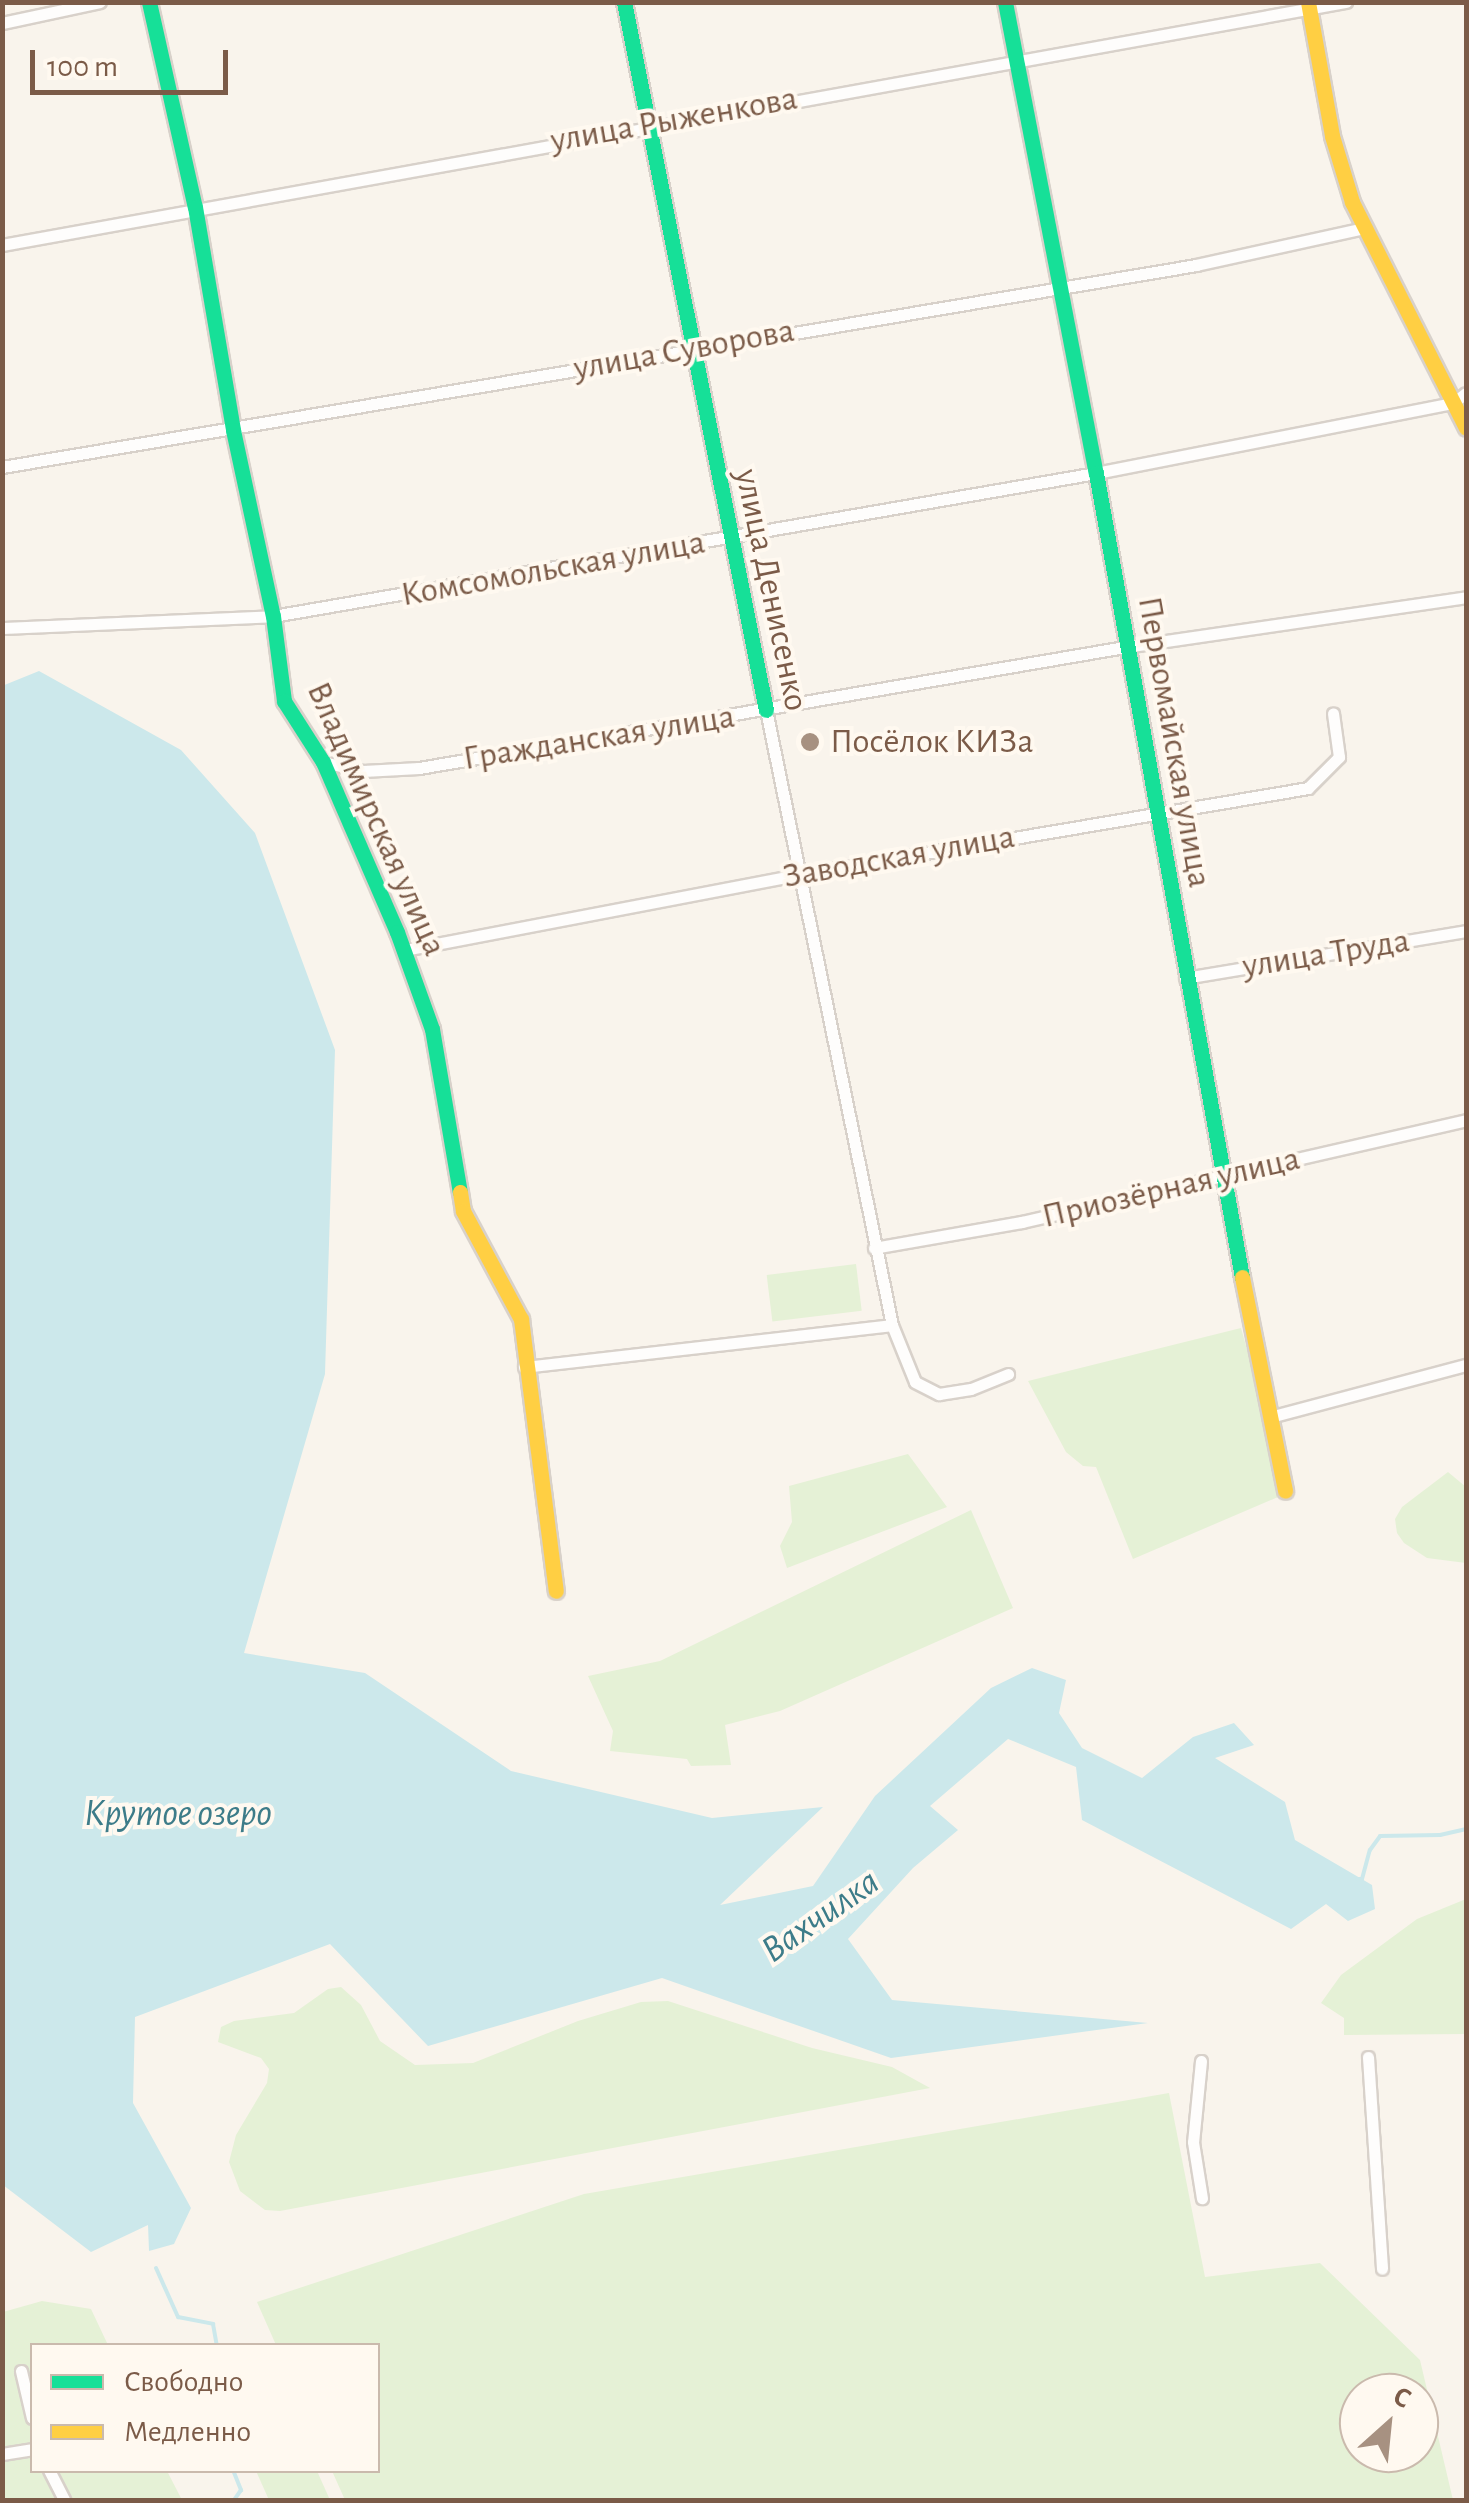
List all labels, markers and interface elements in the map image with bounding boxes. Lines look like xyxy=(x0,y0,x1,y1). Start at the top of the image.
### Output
scale bar xyxy=(35,30,232,92)
text: 100 m xyxy=(47,52,118,82)
street label: улица Рыженкова xyxy=(547,78,801,162)
street label: улица Суворова xyxy=(570,310,798,390)
street label: улица Денисенко xyxy=(725,465,817,715)
street label: Комсомольская улица xyxy=(398,522,708,616)
street label: Первомайская улица xyxy=(1128,593,1220,891)
street label: Владимирская улица xyxy=(297,676,455,962)
street label: Гражданская улица xyxy=(460,696,738,780)
place label: Посёлок КИЗа xyxy=(830,721,1033,763)
marker: Посёлок КИЗа xyxy=(799,731,821,753)
street label: Заводская улица xyxy=(780,816,1018,898)
street label: улица Труда xyxy=(1240,920,1412,988)
street label: Приозёрная улица xyxy=(1038,1138,1304,1238)
water label: Крутое озеро xyxy=(84,1792,272,1838)
water label: Вахчилка xyxy=(753,1860,889,1974)
legend xyxy=(30,2343,380,2473)
text: Свободно xyxy=(124,2367,243,2397)
north arrow xyxy=(1339,2373,1439,2473)
text: С xyxy=(1388,2382,1415,2414)
text: Медленно xyxy=(124,2417,251,2447)

